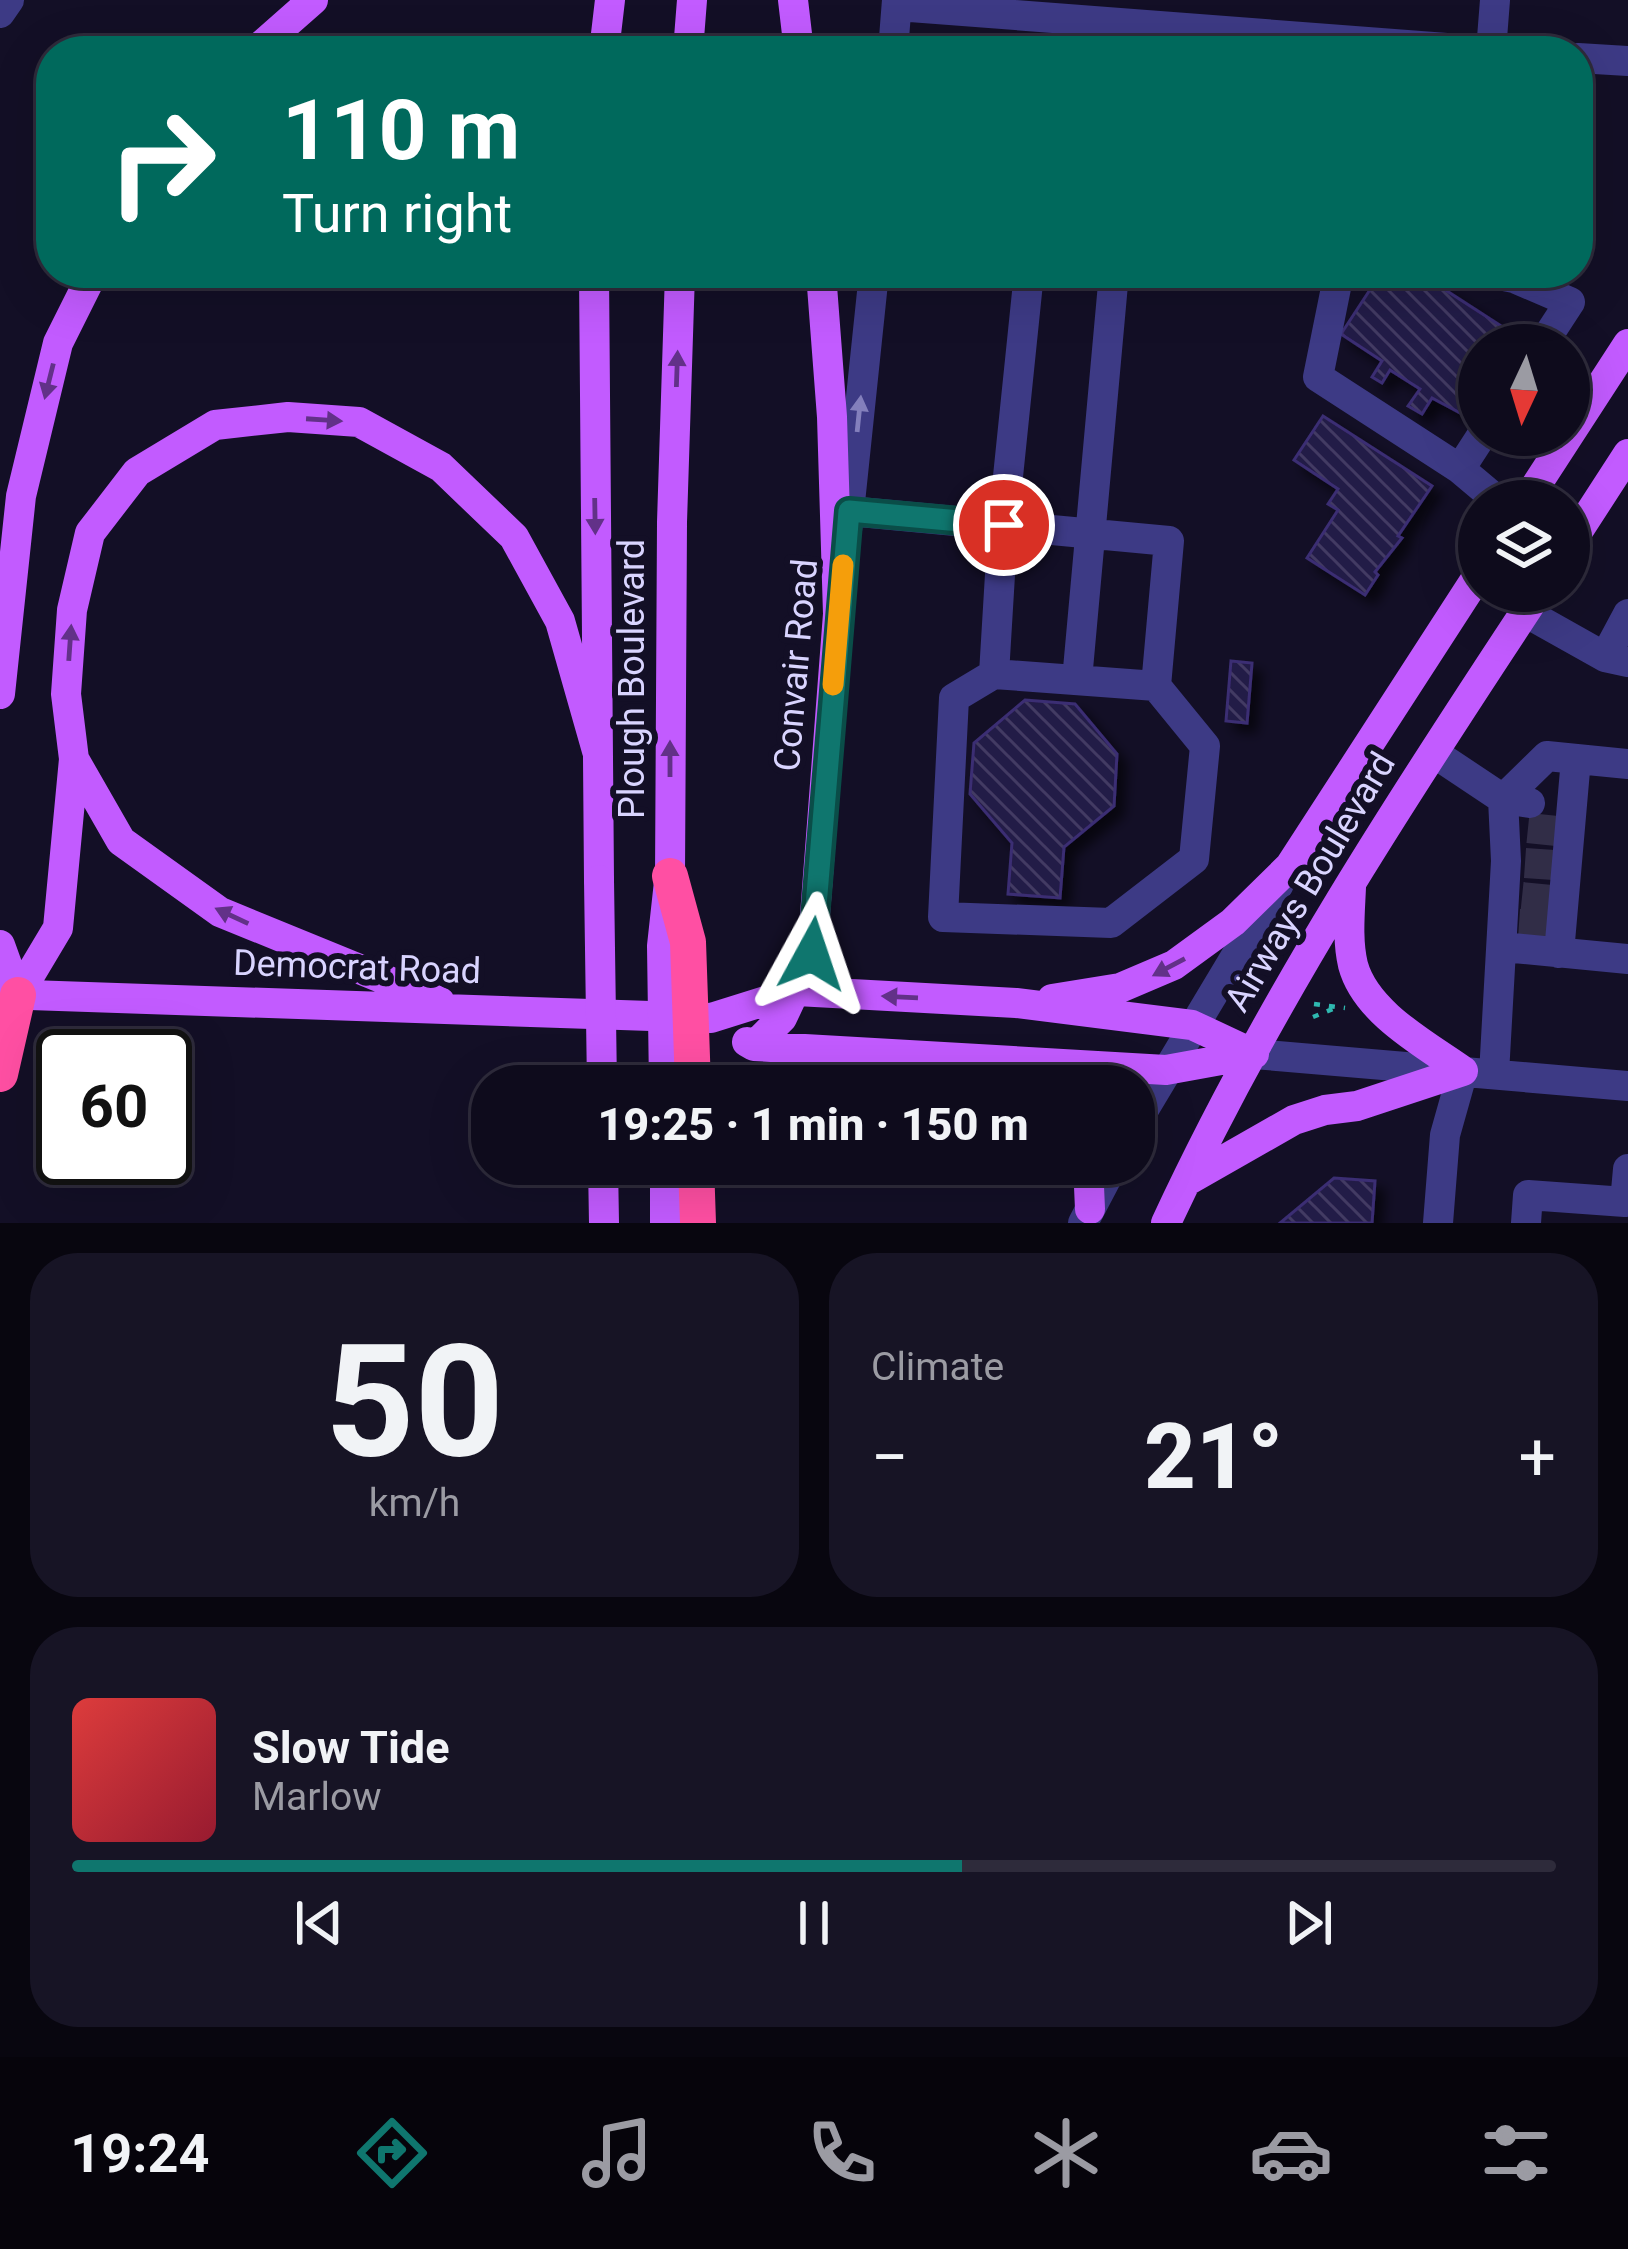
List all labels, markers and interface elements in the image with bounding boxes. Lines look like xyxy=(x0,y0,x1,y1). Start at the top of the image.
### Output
text: 110 m xyxy=(282,81,520,180)
icon: right xyxy=(84,84,240,240)
text: Turn right xyxy=(282,182,512,245)
north arrow xyxy=(1458,324,1590,456)
map controls xyxy=(1458,324,1590,612)
one-way arrow xyxy=(667,349,686,387)
one-way arrow xyxy=(39,362,58,399)
one-way arrow xyxy=(850,395,869,433)
one-way arrow xyxy=(306,410,344,429)
pin xyxy=(953,474,1055,576)
button: layers xyxy=(1458,480,1590,612)
icon: arrive xyxy=(971,492,1037,558)
one-way arrow xyxy=(586,498,605,536)
street label: Plough Boulevard xyxy=(611,539,653,819)
street label: Convair Road xyxy=(766,557,826,773)
one-way arrow xyxy=(60,624,79,661)
one-way arrow xyxy=(660,739,680,777)
street label: Airways Boulevard xyxy=(1216,745,1404,1019)
position arrow xyxy=(749,891,875,1017)
one-way arrow xyxy=(214,906,249,926)
street label: Democrat Road xyxy=(232,942,482,992)
one-way arrow xyxy=(1151,956,1186,977)
one-way arrow xyxy=(881,987,918,1006)
speed limit sign: 60 xyxy=(36,1029,192,1185)
text: 19:25 · 1 min · 150 m xyxy=(597,1098,1029,1151)
text: 50 xyxy=(325,1310,504,1493)
text: Climate xyxy=(871,1344,1004,1390)
text: 21° xyxy=(1144,1405,1283,1510)
text: − xyxy=(871,1419,909,1496)
text: + xyxy=(1519,1419,1556,1496)
text: km/h xyxy=(369,1480,460,1526)
text: Slow Tide xyxy=(252,1721,450,1774)
text: Marlow xyxy=(252,1774,382,1820)
icon: previous xyxy=(286,1890,352,1956)
icon: pause xyxy=(781,1890,847,1956)
icon: next xyxy=(1276,1890,1342,1956)
icon: directions xyxy=(350,2111,434,2195)
icon: music xyxy=(575,2111,659,2195)
icon: phone xyxy=(800,2111,884,2195)
icon: climate xyxy=(1024,2111,1108,2195)
icon: car xyxy=(1249,2111,1333,2195)
icon: filters xyxy=(1474,2111,1558,2195)
text: 19:24 xyxy=(70,2122,209,2185)

